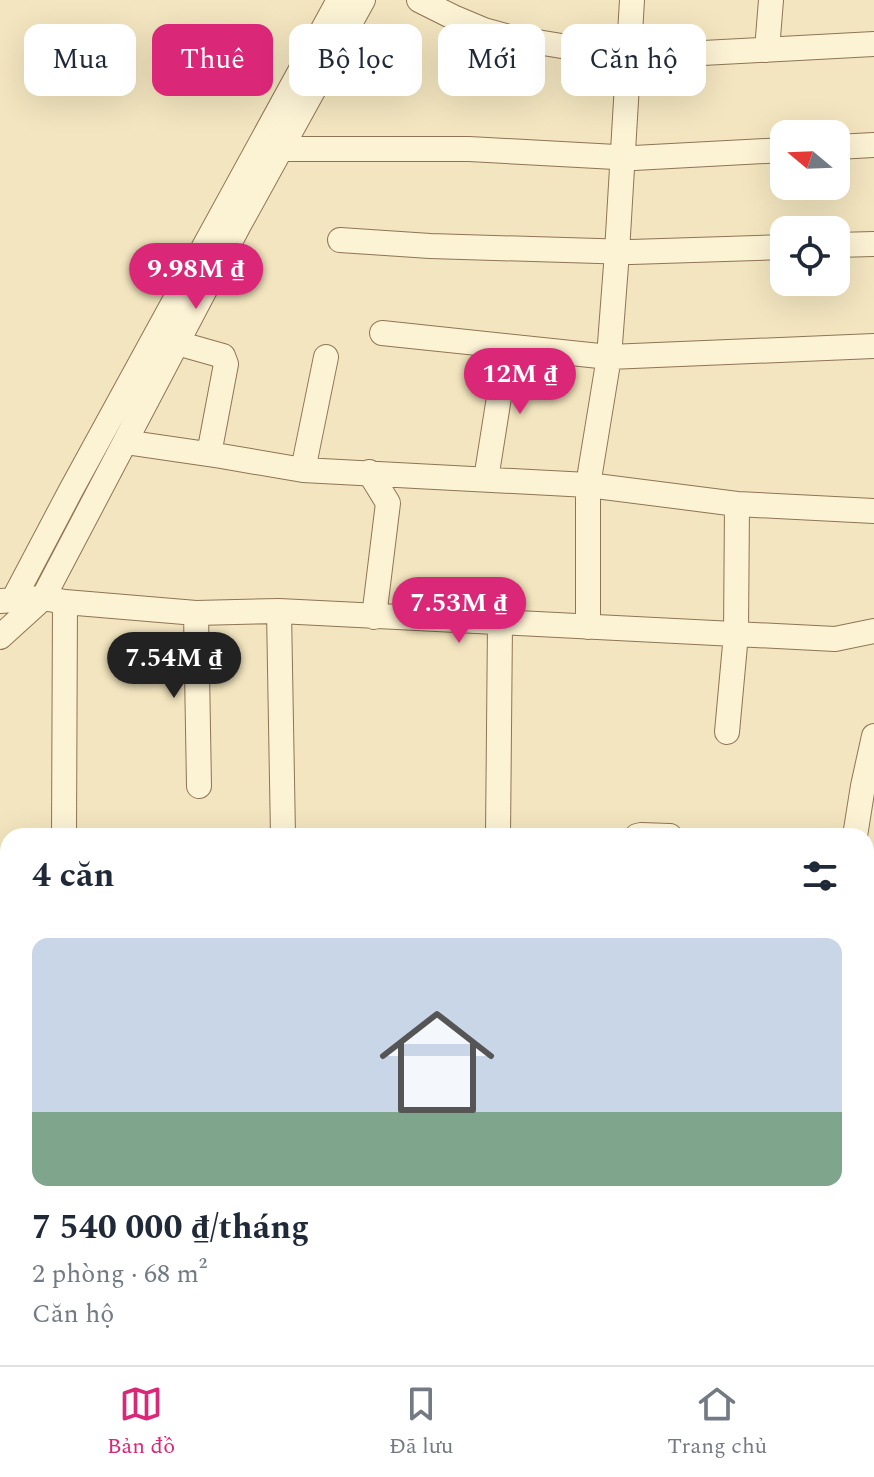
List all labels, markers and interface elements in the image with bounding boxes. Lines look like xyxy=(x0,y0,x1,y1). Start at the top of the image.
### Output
chip: Mua xyxy=(24,24,136,96)
chip: Thuê xyxy=(152,24,273,96)
chip: Bộ lọc xyxy=(289,24,422,96)
chip: Mới xyxy=(438,24,545,96)
chip: Căn hộ xyxy=(561,24,706,96)
north arrow xyxy=(770,120,850,200)
map controls xyxy=(770,120,850,296)
button: locate xyxy=(770,216,850,296)
pin: 9.98M ₫ xyxy=(122,243,270,311)
text: 9.98M ₫ xyxy=(147,249,245,289)
pin: 12M ₫ xyxy=(464,348,576,416)
text: 12M ₫ xyxy=(482,354,558,394)
pin: 7.53M ₫ xyxy=(385,577,533,645)
text: 7.53M ₫ xyxy=(410,583,508,623)
pin: 7.54M ₫ xyxy=(100,632,248,700)
text: 7.54M ₫ xyxy=(125,638,223,678)
text: 4 căn xyxy=(32,850,115,902)
icon: filters xyxy=(798,854,842,898)
icon: home xyxy=(365,990,509,1134)
text: 7 540 000 ₫/tháng xyxy=(32,1202,310,1254)
text: 2 phòng · 68 m² xyxy=(32,1254,207,1294)
text: Căn hộ xyxy=(32,1294,114,1334)
tab: Bản đồ xyxy=(107,1382,175,1463)
tab: Đã lưu xyxy=(389,1382,453,1463)
tab: Trang chủ xyxy=(667,1382,767,1463)

